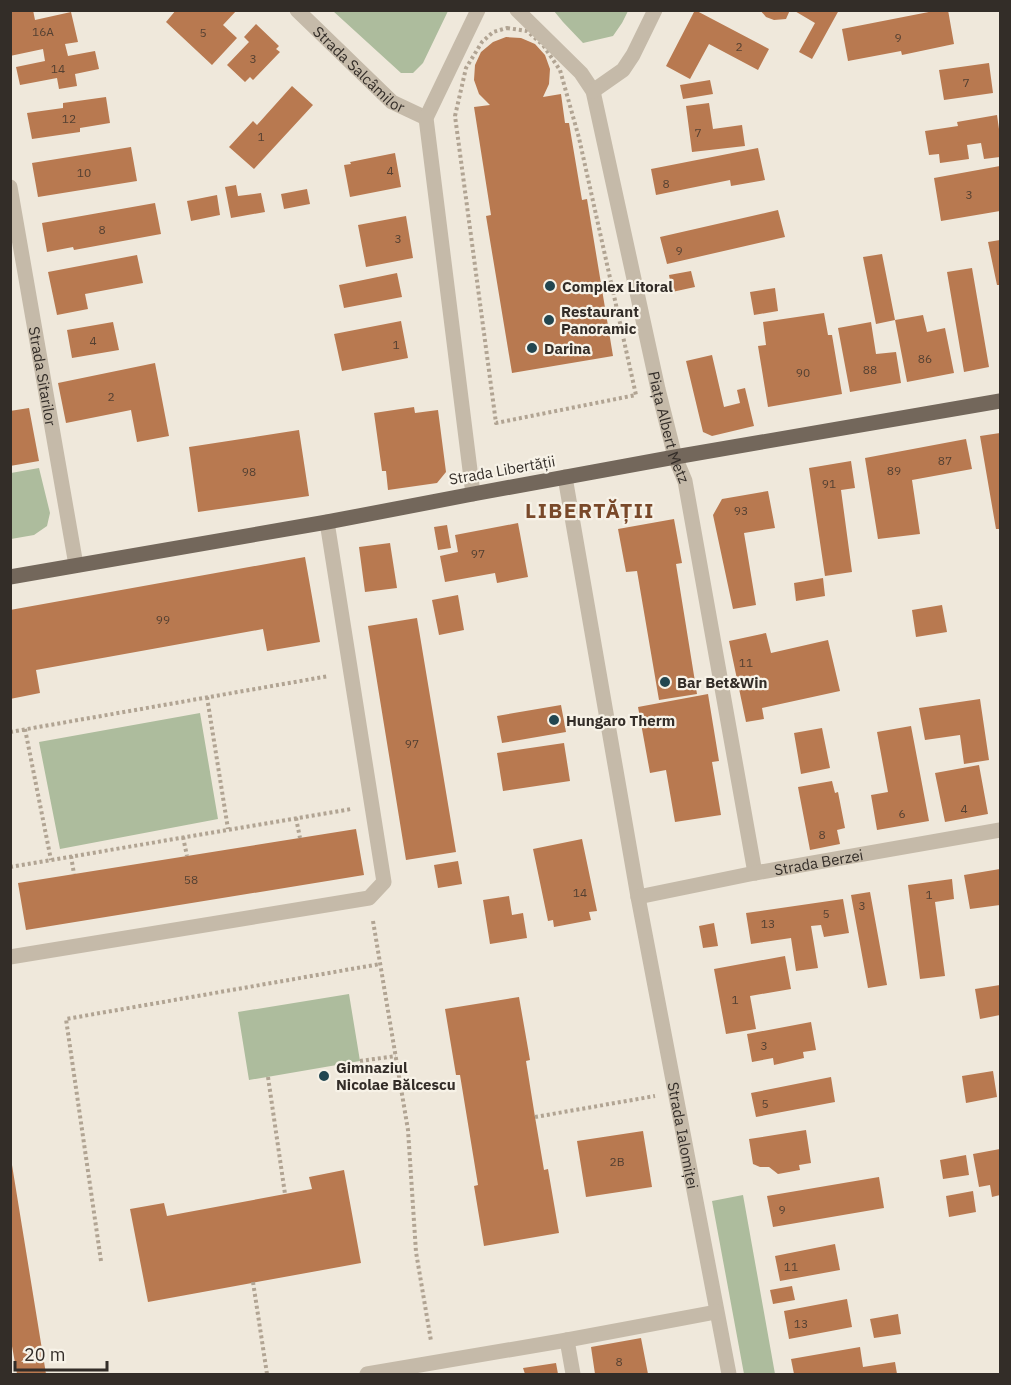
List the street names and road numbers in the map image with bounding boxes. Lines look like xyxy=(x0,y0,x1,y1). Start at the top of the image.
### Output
street label: Strada Salcâmilor xyxy=(309,22,408,116)
street label: Strada Sitarilor xyxy=(25,325,61,428)
street label: Piața Albert Metz xyxy=(645,369,694,486)
street label: Strada Libertății xyxy=(447,451,557,489)
street label: Strada Berzei xyxy=(773,845,865,879)
street label: Strada Ialomiței xyxy=(664,1080,703,1190)

